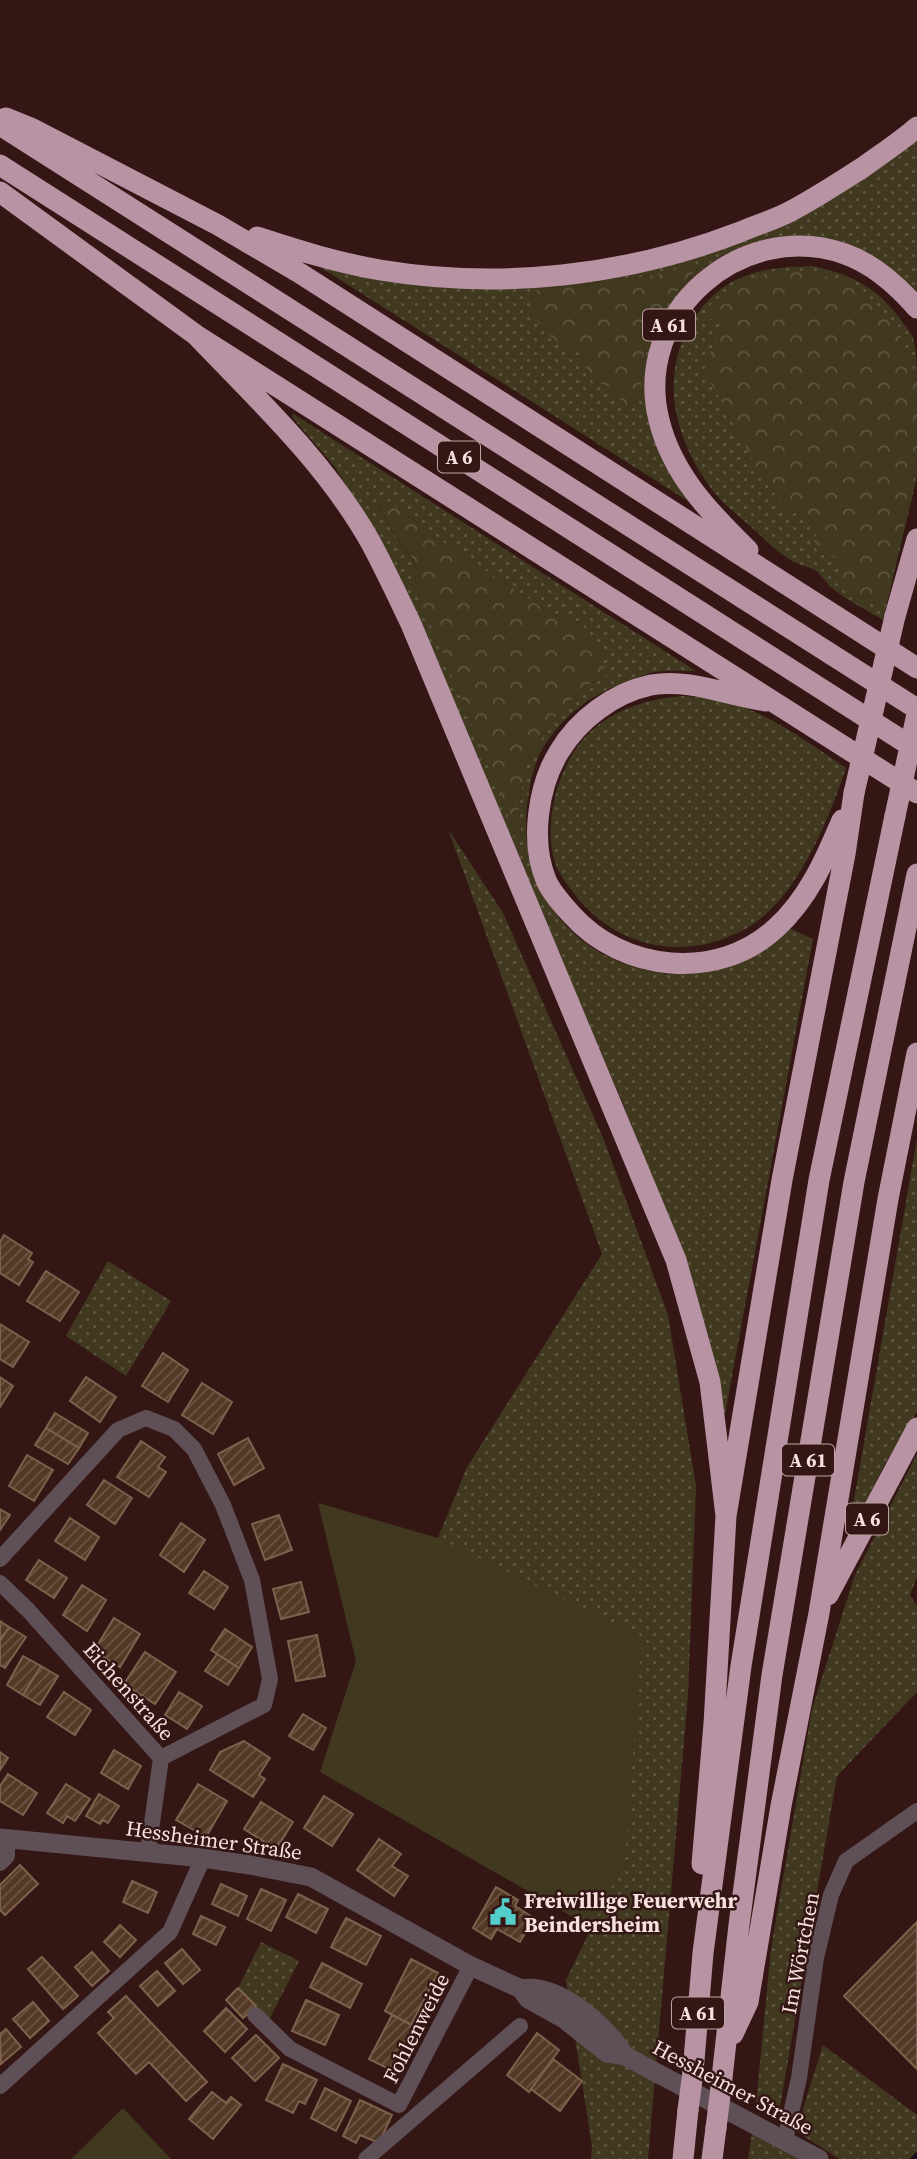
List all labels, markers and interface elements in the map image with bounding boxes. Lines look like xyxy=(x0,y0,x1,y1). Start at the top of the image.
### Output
road number: A 61 xyxy=(643,310,695,340)
road number: A 6 xyxy=(438,442,480,472)
road number: A 61 xyxy=(782,1444,834,1476)
road number: A 6 xyxy=(846,1504,888,1534)
street label: Eichenstraße xyxy=(77,1635,181,1747)
street label: Hessheimer Straße xyxy=(124,1813,304,1867)
place label: Freiwillige Feuerwehr Beindersheim xyxy=(524,1886,737,1939)
street label: Im Wörtchen xyxy=(774,1889,826,2016)
public building icon: Freiwillige Feuerwehr Beindersheim xyxy=(488,1897,518,1927)
street label: Fohlenweide xyxy=(376,1968,456,2088)
road number: A 61 xyxy=(672,1997,724,2028)
street label: Hessheimer Straße xyxy=(648,2032,818,2142)

